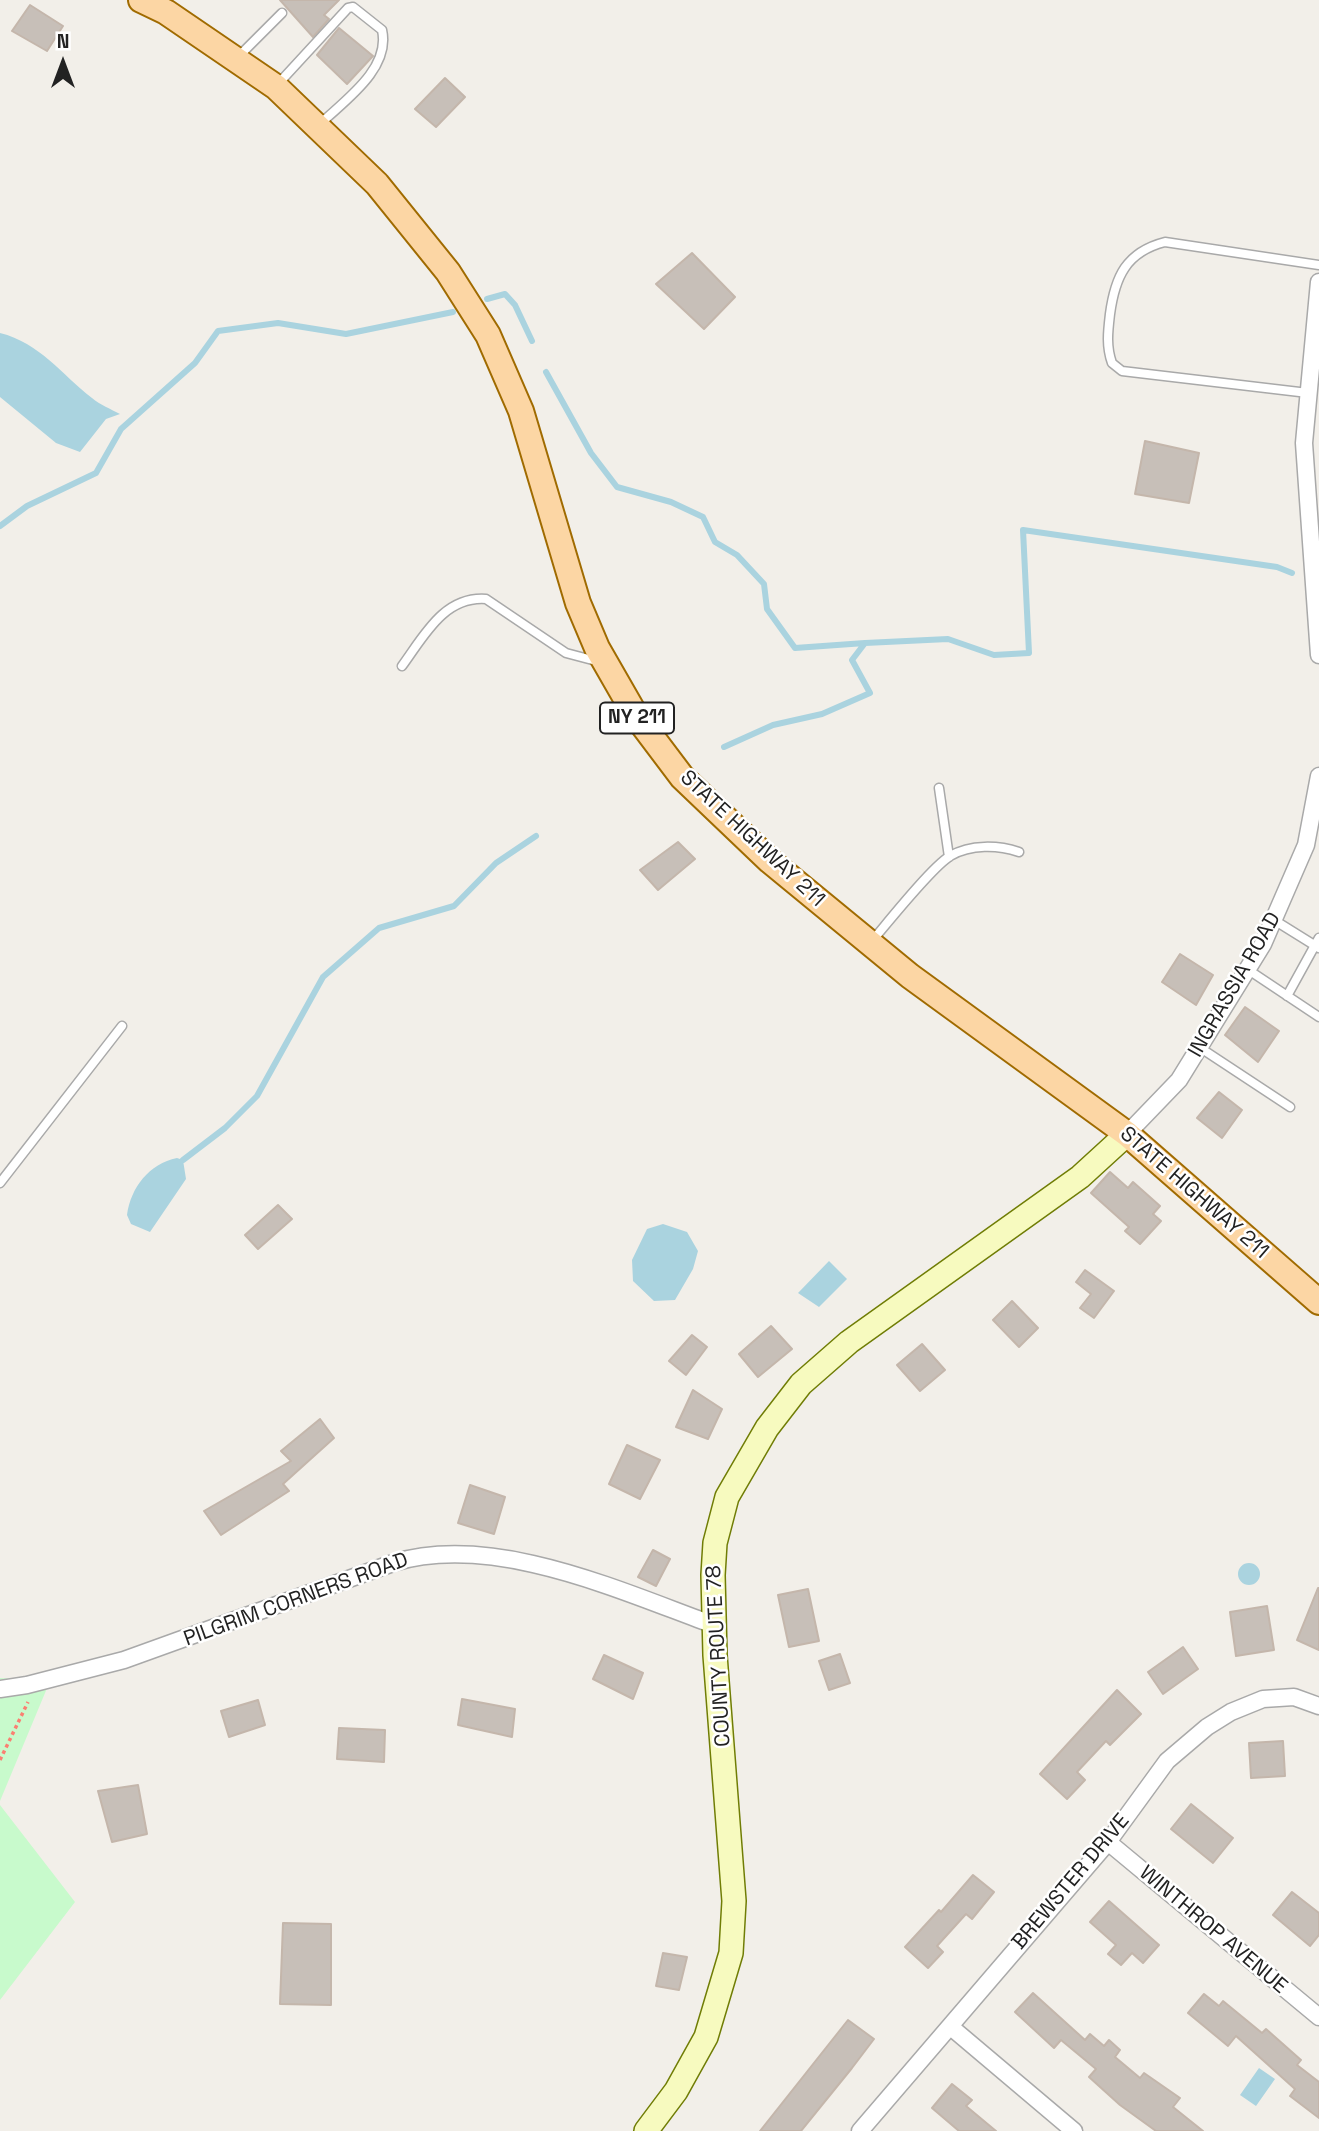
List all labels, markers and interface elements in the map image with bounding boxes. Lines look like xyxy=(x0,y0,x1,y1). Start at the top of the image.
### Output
north arrow xyxy=(28,28,98,98)
text: N xyxy=(57,29,69,54)
road number: NY 211 xyxy=(600,702,674,734)
street label: STATE HIGHWAY 211 xyxy=(674,765,830,913)
street label: INGRASSIA ROAD xyxy=(1183,908,1287,1062)
street label: STATE HIGHWAY 211 xyxy=(1115,1122,1273,1264)
street label: PILGRIM CORNERS ROAD xyxy=(180,1548,412,1652)
street label: COUNTY ROUTE 78 xyxy=(702,1565,736,1747)
street label: BREWSTER DRIVE xyxy=(1007,1809,1135,1955)
street label: WINTHROP AVENUE xyxy=(1134,1861,1292,1999)

